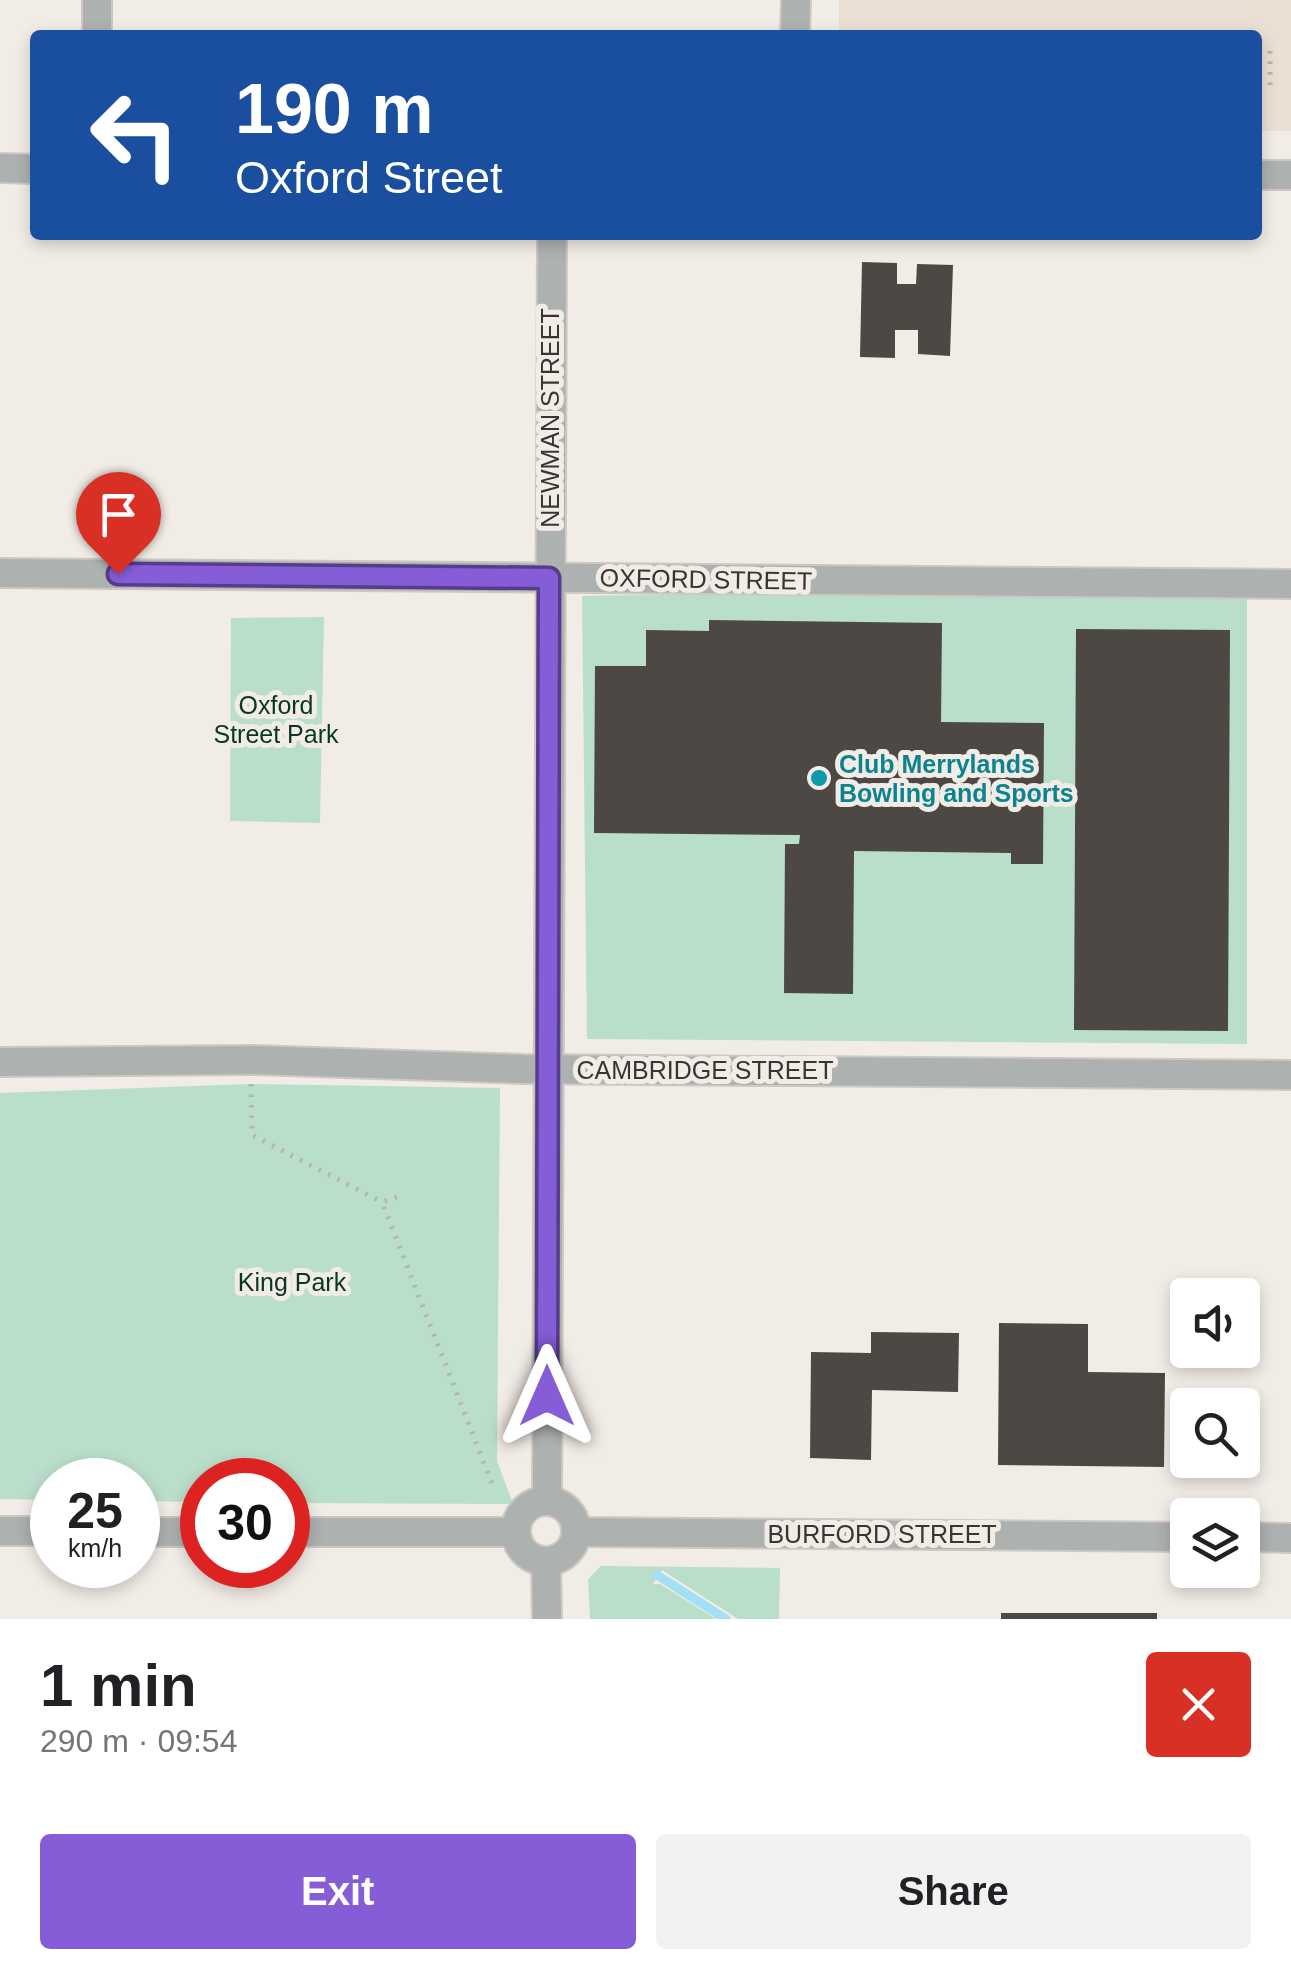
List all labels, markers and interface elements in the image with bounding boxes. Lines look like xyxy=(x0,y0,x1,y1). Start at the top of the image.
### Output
icon: left xyxy=(70,70,200,200)
text: 190 m xyxy=(235,70,433,148)
text: Oxford Street xyxy=(235,152,503,203)
street label: NEWMAN STREET xyxy=(536,308,564,528)
pin xyxy=(76,472,161,575)
icon: arrive xyxy=(91,487,146,542)
street label: OXFORD STREET xyxy=(600,563,812,595)
park label: Oxford Street Park xyxy=(213,691,339,748)
place label: Club Merrylands Bowling and Sports xyxy=(839,750,1074,807)
marker: Club Merrylands Bowling and Sports xyxy=(808,767,830,789)
street label: CAMBRIDGE STREET xyxy=(577,1056,833,1084)
park label: King Park xyxy=(238,1268,347,1296)
map controls xyxy=(1170,1278,1260,1588)
button: sound xyxy=(1170,1278,1260,1368)
position arrow xyxy=(495,1344,599,1448)
button: search xyxy=(1170,1388,1260,1478)
speed limit sign: 30 xyxy=(180,1458,310,1588)
text: 25 xyxy=(67,1483,123,1539)
button: layers xyxy=(1170,1498,1260,1588)
street label: BURFORD STREET xyxy=(767,1520,997,1548)
text: km/h xyxy=(68,1534,122,1562)
text: 1 min xyxy=(40,1652,197,1719)
button: close xyxy=(1146,1652,1251,1757)
text: 290 m · 09:54 xyxy=(40,1723,237,1759)
button: Exit xyxy=(40,1834,636,1949)
button: Share xyxy=(656,1834,1251,1949)

